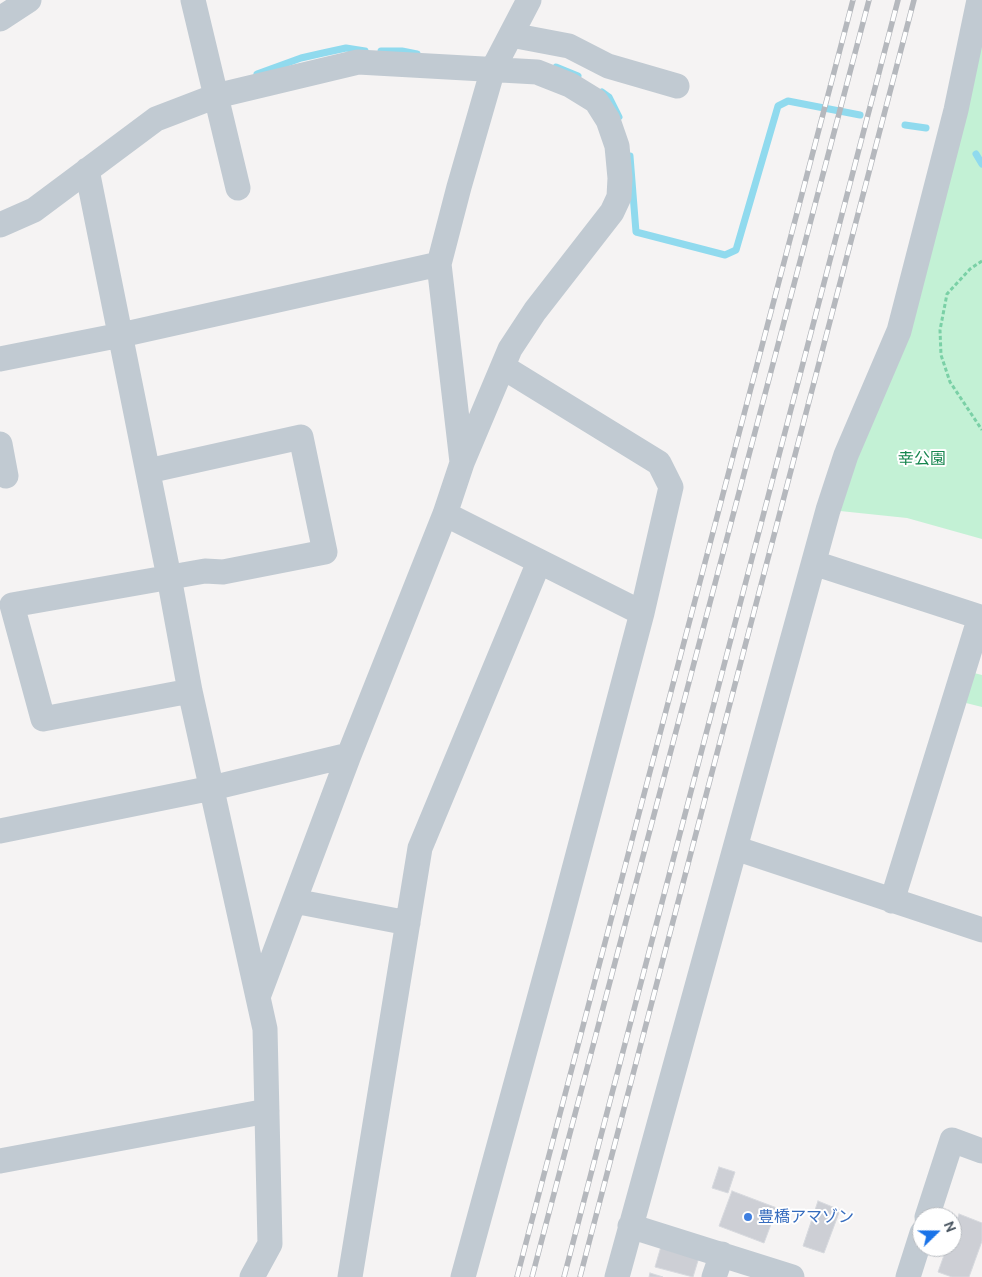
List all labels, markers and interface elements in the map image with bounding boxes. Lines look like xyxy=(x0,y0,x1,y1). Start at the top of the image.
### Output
park label: 幸公園 xyxy=(898,449,946,469)
place label: 豊橋アマゾン xyxy=(758,1207,854,1227)
north arrow xyxy=(912,1207,962,1257)
marker: 豊橋アマゾン xyxy=(742,1211,754,1223)
text: N xyxy=(941,1219,959,1235)

